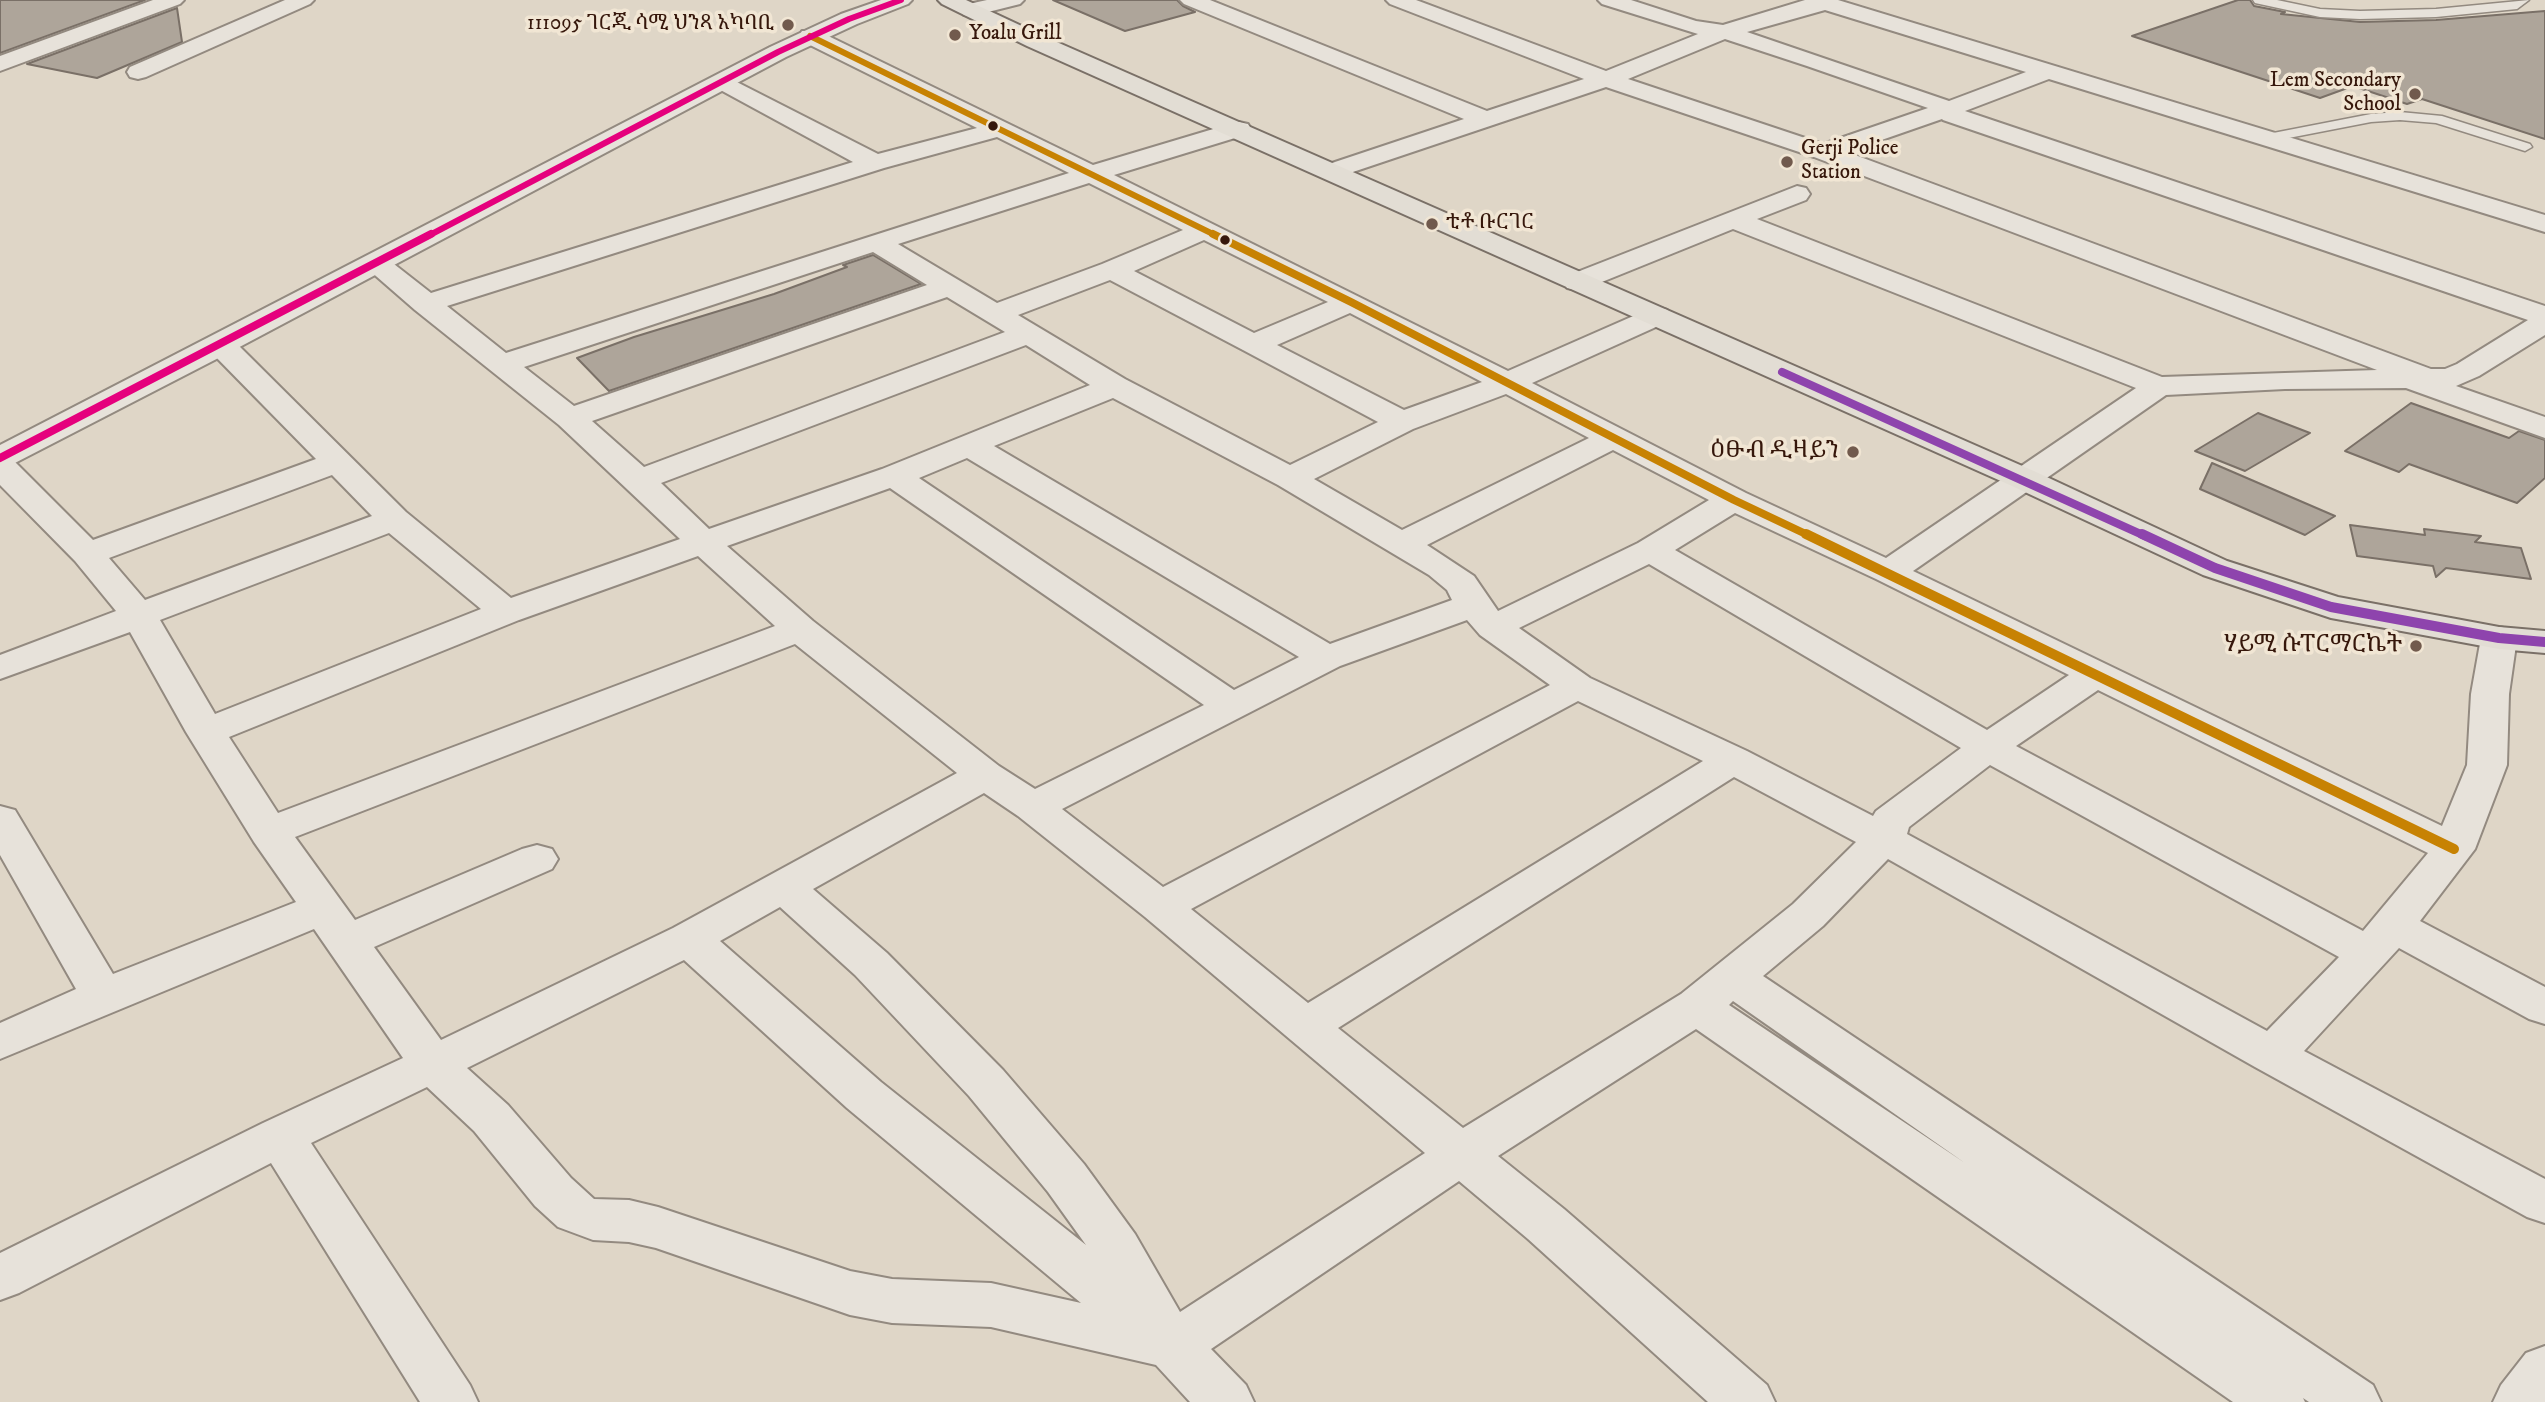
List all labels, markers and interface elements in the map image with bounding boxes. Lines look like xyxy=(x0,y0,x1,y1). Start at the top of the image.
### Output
place label: 111095 ገርጂ ሳሚ ህንጻ አካባቢ xyxy=(527,12,774,38)
marker: 111095 ገርጂ ሳሚ ህንጻ አካባቢ xyxy=(780,17,796,33)
place label: Yoalu Grill xyxy=(969,22,1061,48)
marker: Yoalu Grill xyxy=(947,27,963,43)
place label: Lem Secondary School xyxy=(2270,69,2401,119)
marker: Lem Secondary School xyxy=(2407,86,2423,102)
unlabelled marker xyxy=(986,119,1000,133)
place label: Gerji Police Station xyxy=(1801,137,1898,187)
marker: Gerji Police Station xyxy=(1779,154,1795,170)
place label: ቲቶ ቡርገር xyxy=(1446,211,1534,237)
marker: ቲቶ ቡርገር xyxy=(1424,216,1440,232)
unlabelled marker xyxy=(1218,233,1232,247)
place label: ዕፁብ ዲዛይን xyxy=(1710,438,1839,466)
marker: ዕፁብ ዲዛይን xyxy=(1845,444,1861,460)
place label: ሃይሚ ሱፐርማርኬት xyxy=(2224,632,2402,660)
marker: ሃይሚ ሱፐርማርኬት xyxy=(2408,638,2424,654)

